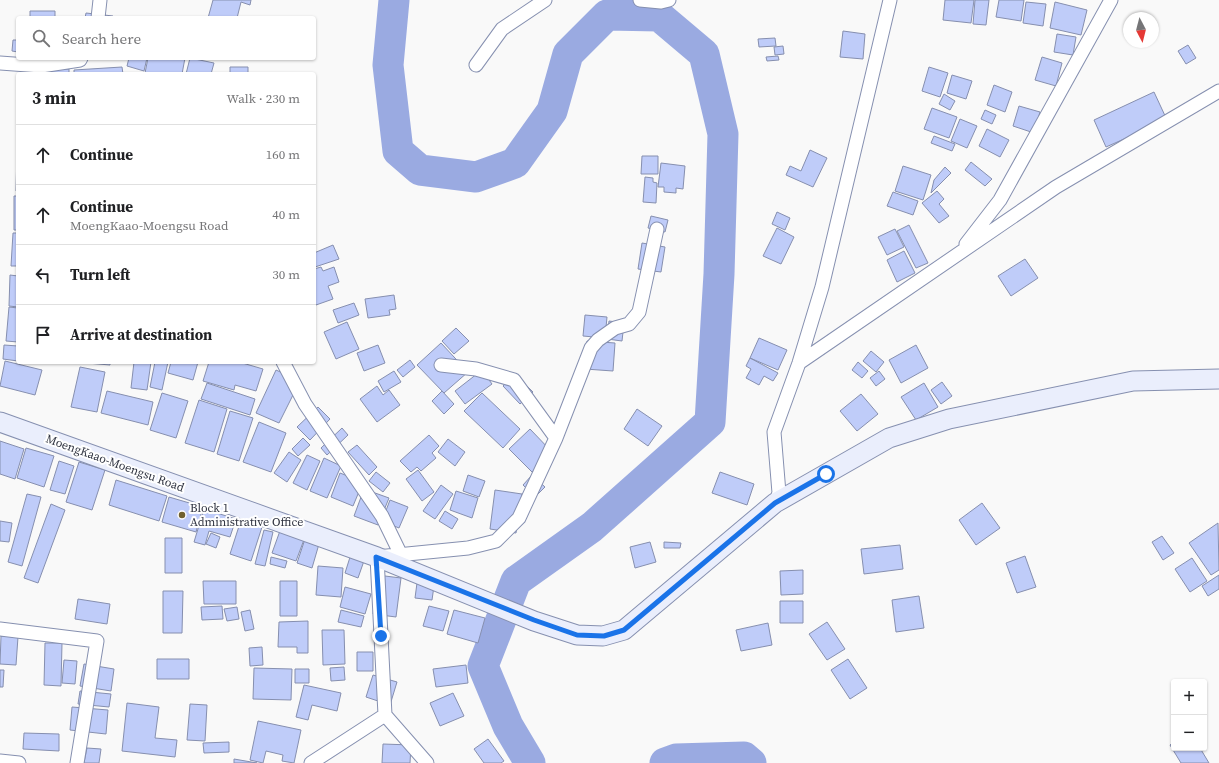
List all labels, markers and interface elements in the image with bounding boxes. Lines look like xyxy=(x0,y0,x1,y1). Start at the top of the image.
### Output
north arrow xyxy=(1123,12,1159,48)
search box xyxy=(16,16,316,60)
icon: search xyxy=(30,27,52,49)
text: Search here xyxy=(62,28,141,49)
text: 3 min xyxy=(32,86,76,110)
text: Walk · 230 m xyxy=(227,90,300,107)
icon: ahead xyxy=(32,144,54,166)
text: Continue xyxy=(70,144,133,165)
text: 160 m xyxy=(266,146,300,163)
text: Continue xyxy=(70,196,133,217)
icon: ahead xyxy=(32,204,54,226)
text: 40 m xyxy=(272,206,300,223)
text: MoengKaao-Moengsu Road xyxy=(70,217,228,234)
icon: left xyxy=(32,264,54,286)
text: Turn left xyxy=(70,264,130,285)
text: 30 m xyxy=(272,266,300,283)
icon: arrive xyxy=(32,324,54,346)
text: Arrive at destination xyxy=(70,324,212,345)
street label: MoengKaao-Moengsu Road xyxy=(44,430,187,496)
route start xyxy=(817,465,835,483)
place label: Block 1 Administrative Office xyxy=(190,500,303,530)
marker: Block 1 Administrative Office xyxy=(177,510,187,520)
route end xyxy=(372,627,390,645)
map controls xyxy=(1171,679,1207,751)
button: + xyxy=(1171,679,1207,715)
button: − xyxy=(1171,715,1207,751)

